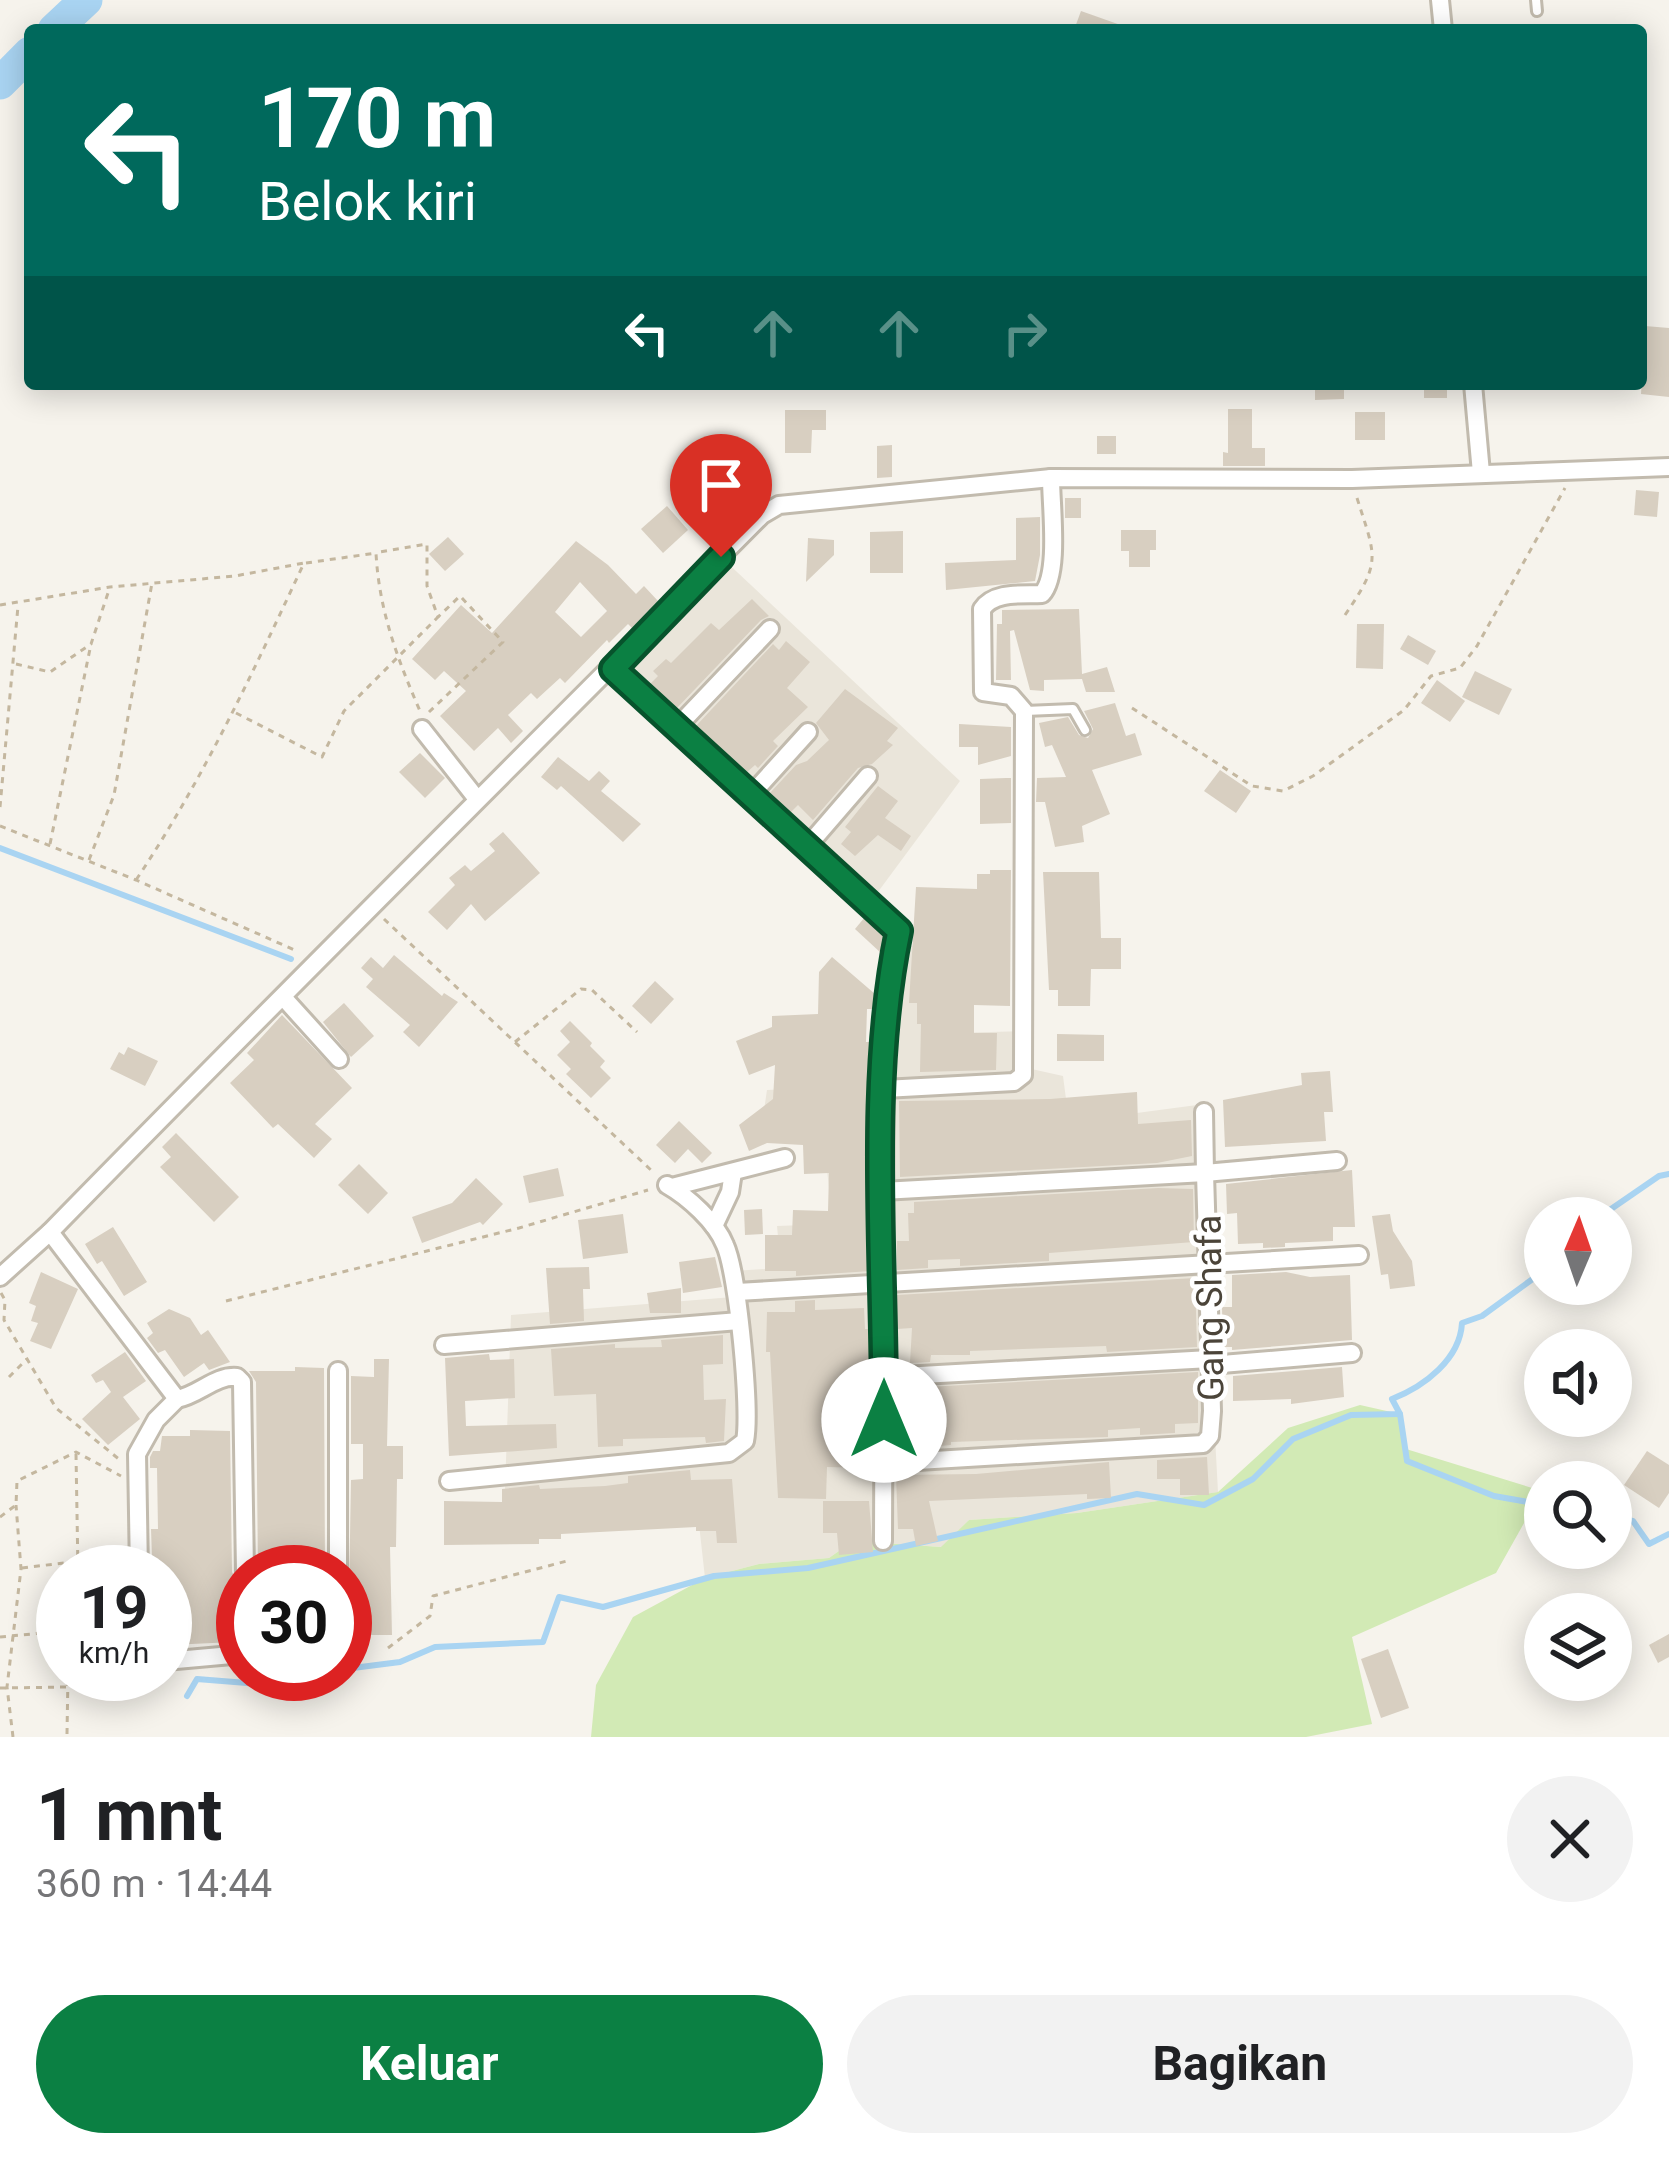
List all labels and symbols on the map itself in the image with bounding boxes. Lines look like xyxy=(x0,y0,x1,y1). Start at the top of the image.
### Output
pin xyxy=(670,434,772,557)
north arrow xyxy=(1524,1197,1632,1305)
street label: Gang Shafa xyxy=(1187,1215,1233,1401)
position arrow xyxy=(821,1357,947,1483)
speed limit sign: 30 xyxy=(216,1545,372,1701)

